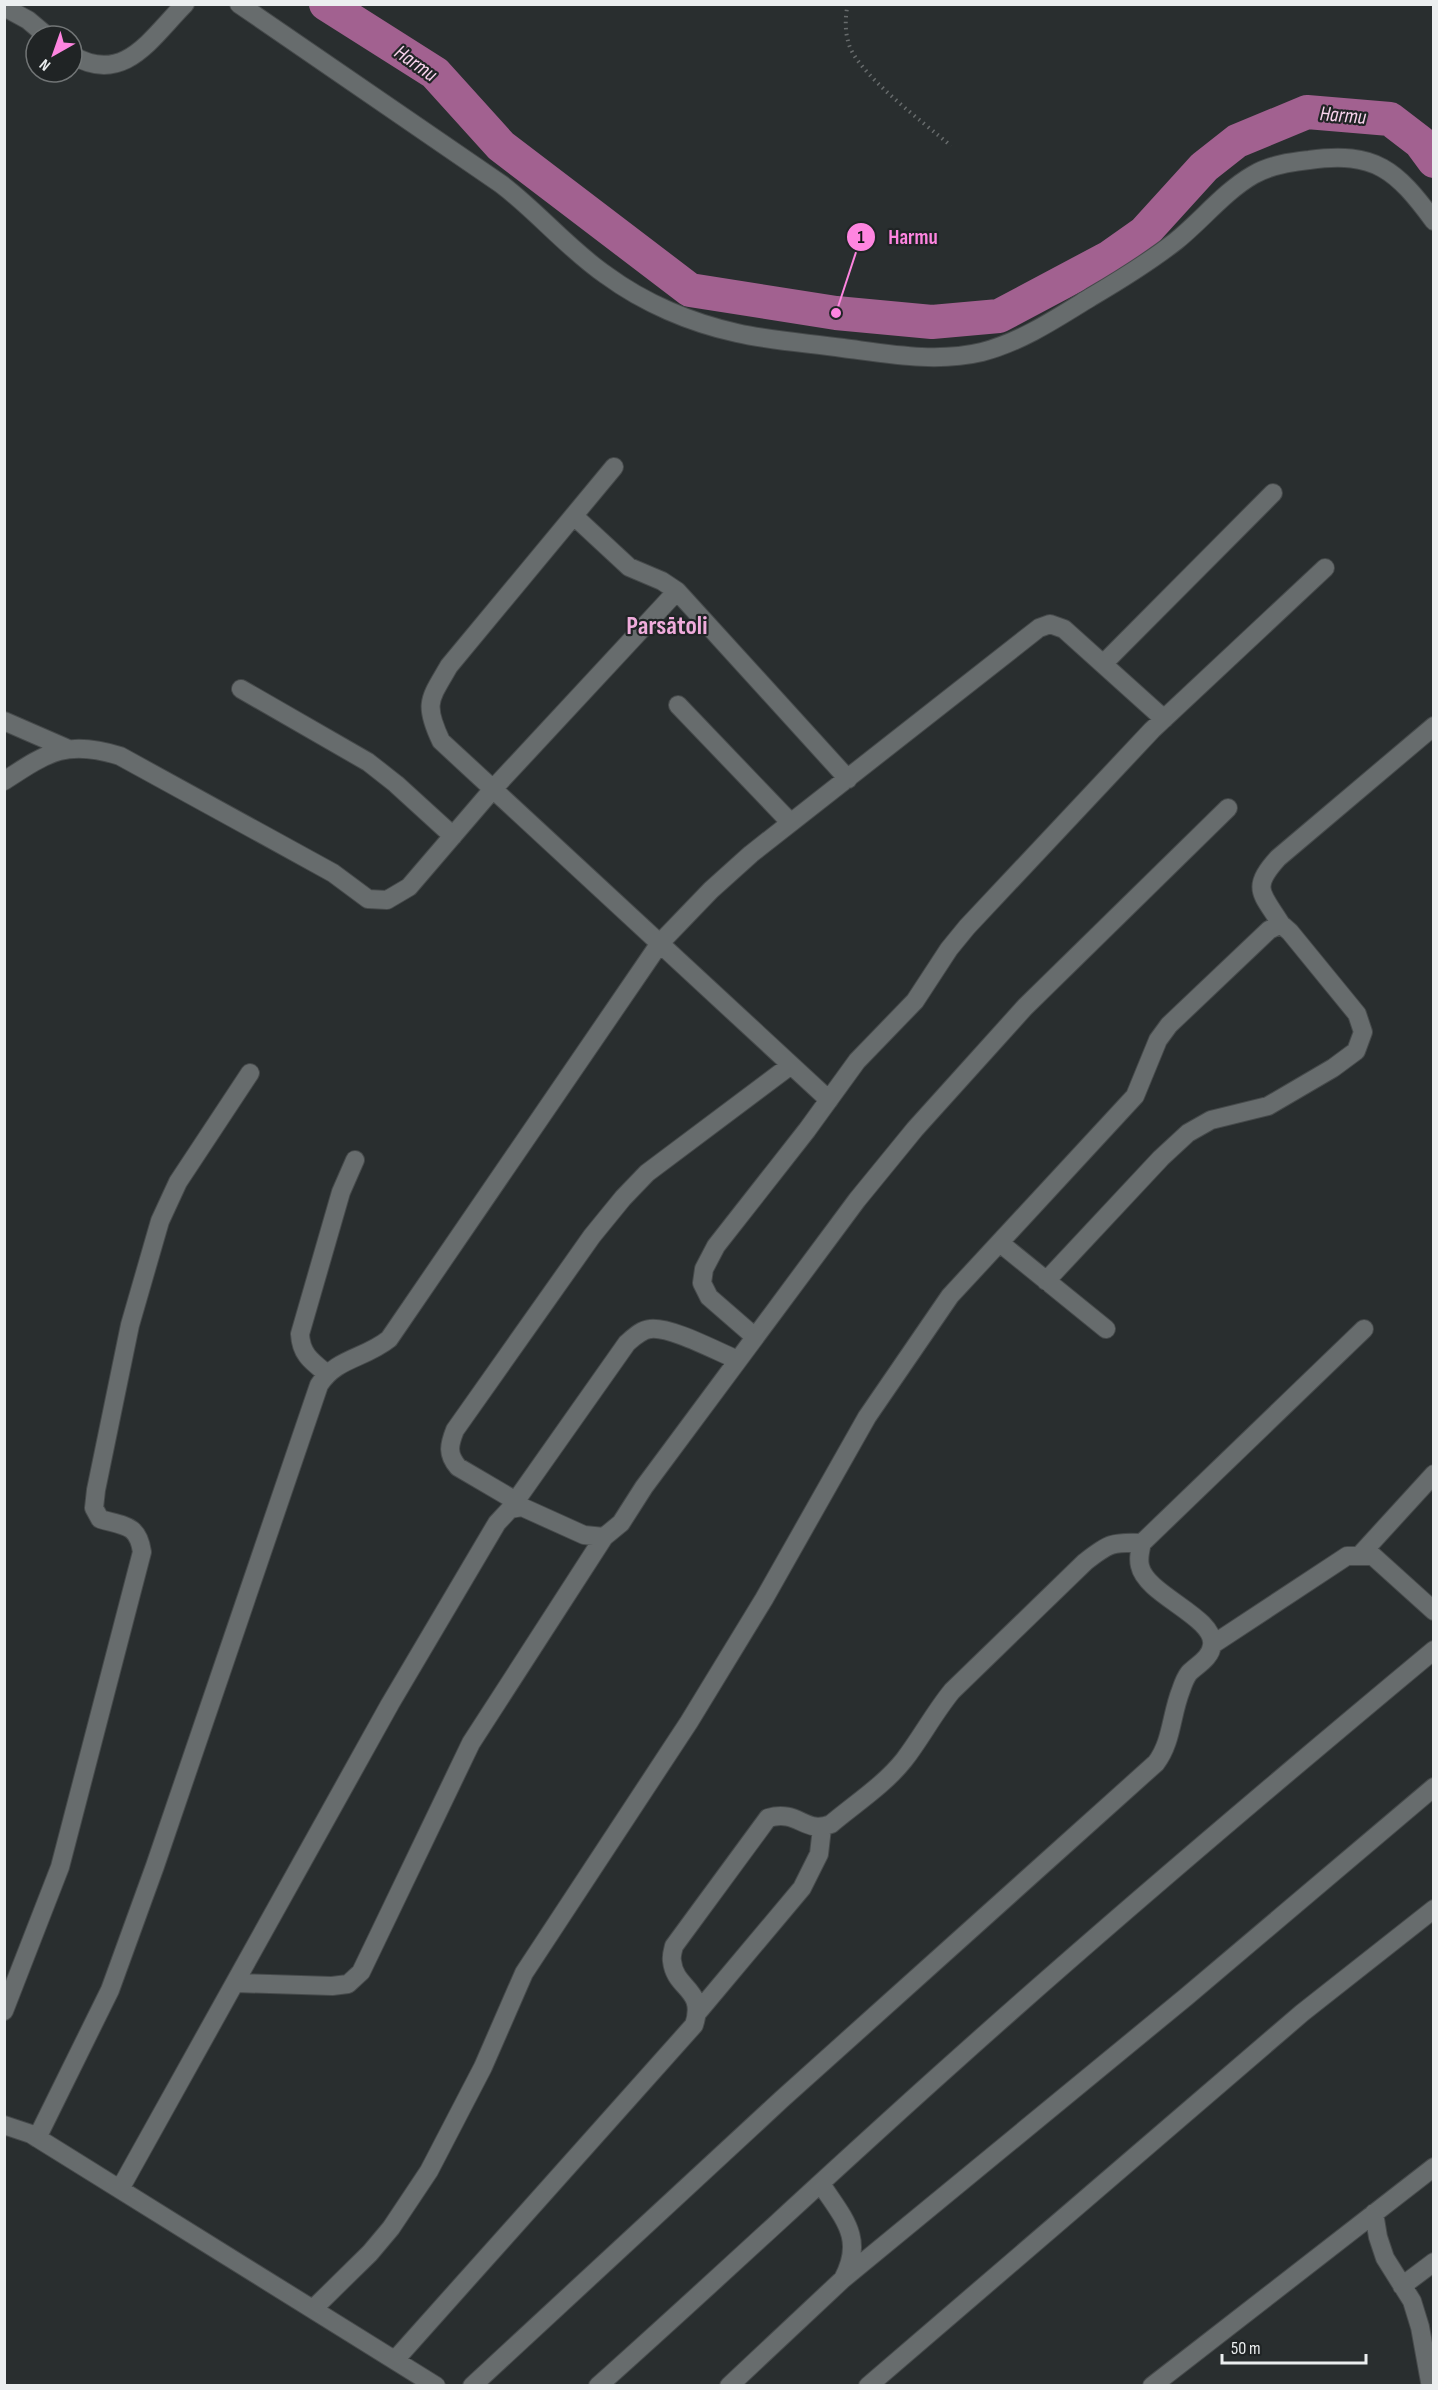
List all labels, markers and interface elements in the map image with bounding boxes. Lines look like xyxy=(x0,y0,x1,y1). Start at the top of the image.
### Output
north arrow xyxy=(24,24,84,84)
water label: Harmu xyxy=(389,40,442,87)
text: N xyxy=(36,54,55,74)
water label: Harmu xyxy=(1319,101,1368,130)
callout: Harmu xyxy=(846,217,949,256)
text: Harmu xyxy=(888,225,938,250)
text: 1 xyxy=(857,227,865,248)
district label: Parsātoli xyxy=(626,611,708,642)
scale bar xyxy=(1222,2327,1366,2365)
text: 50 m xyxy=(1231,2338,1261,2359)

